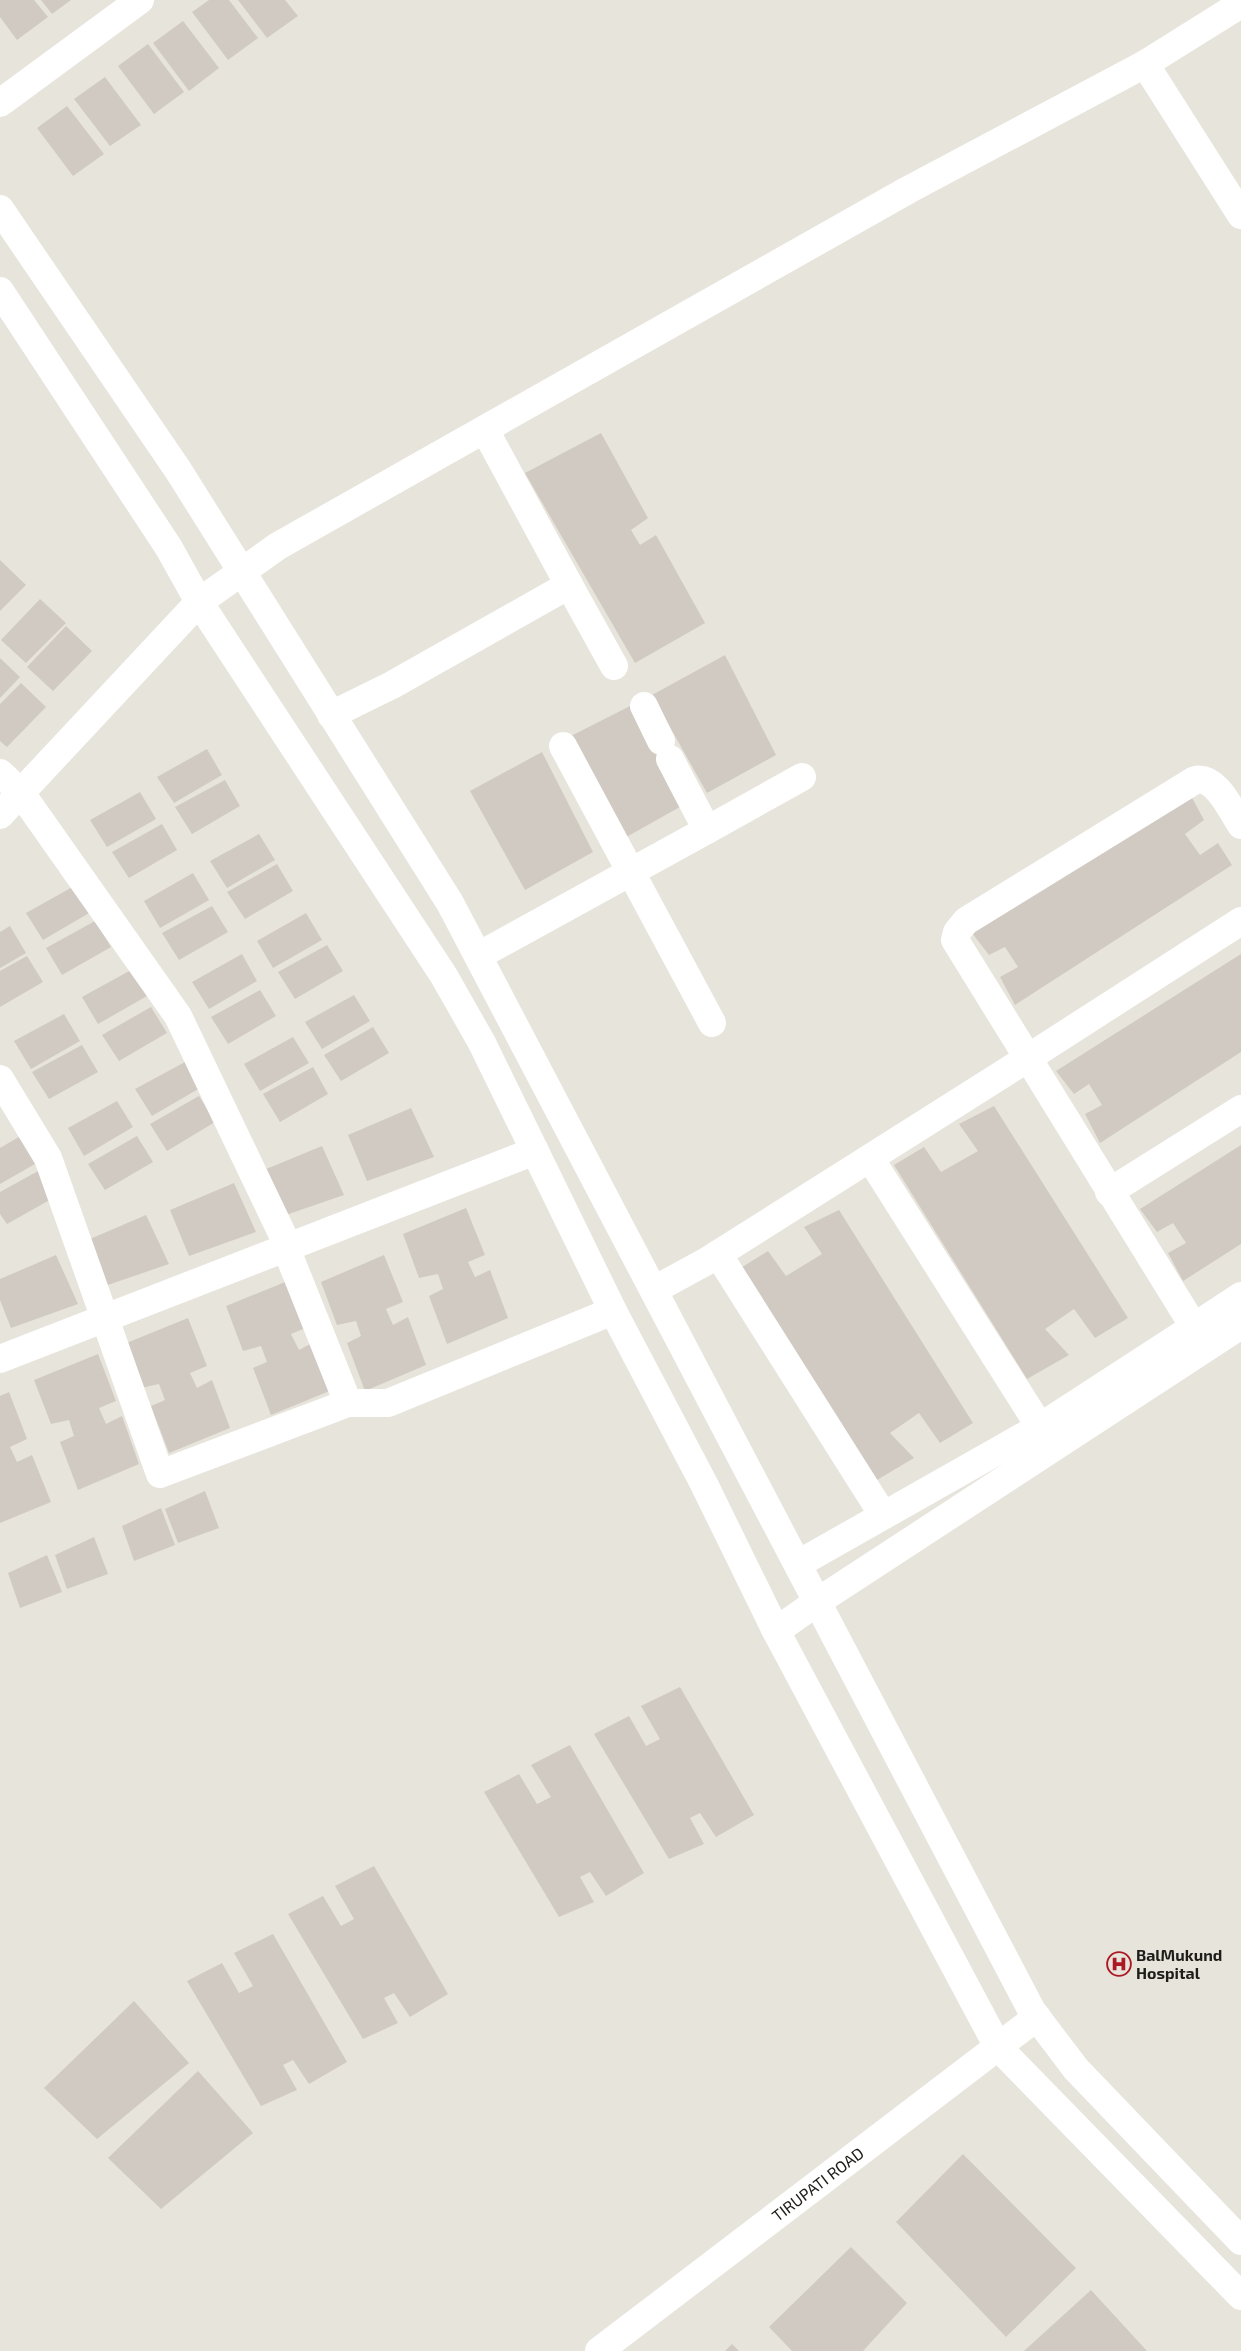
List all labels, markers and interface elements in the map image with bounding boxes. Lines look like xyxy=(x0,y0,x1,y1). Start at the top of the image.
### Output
place label: BalMukund Hospital xyxy=(1136,1945,1222,1982)
hospital icon: BalMukund Hospital xyxy=(1106,1951,1132,1977)
street label: TIRUPATI ROAD xyxy=(768,2143,867,2225)

